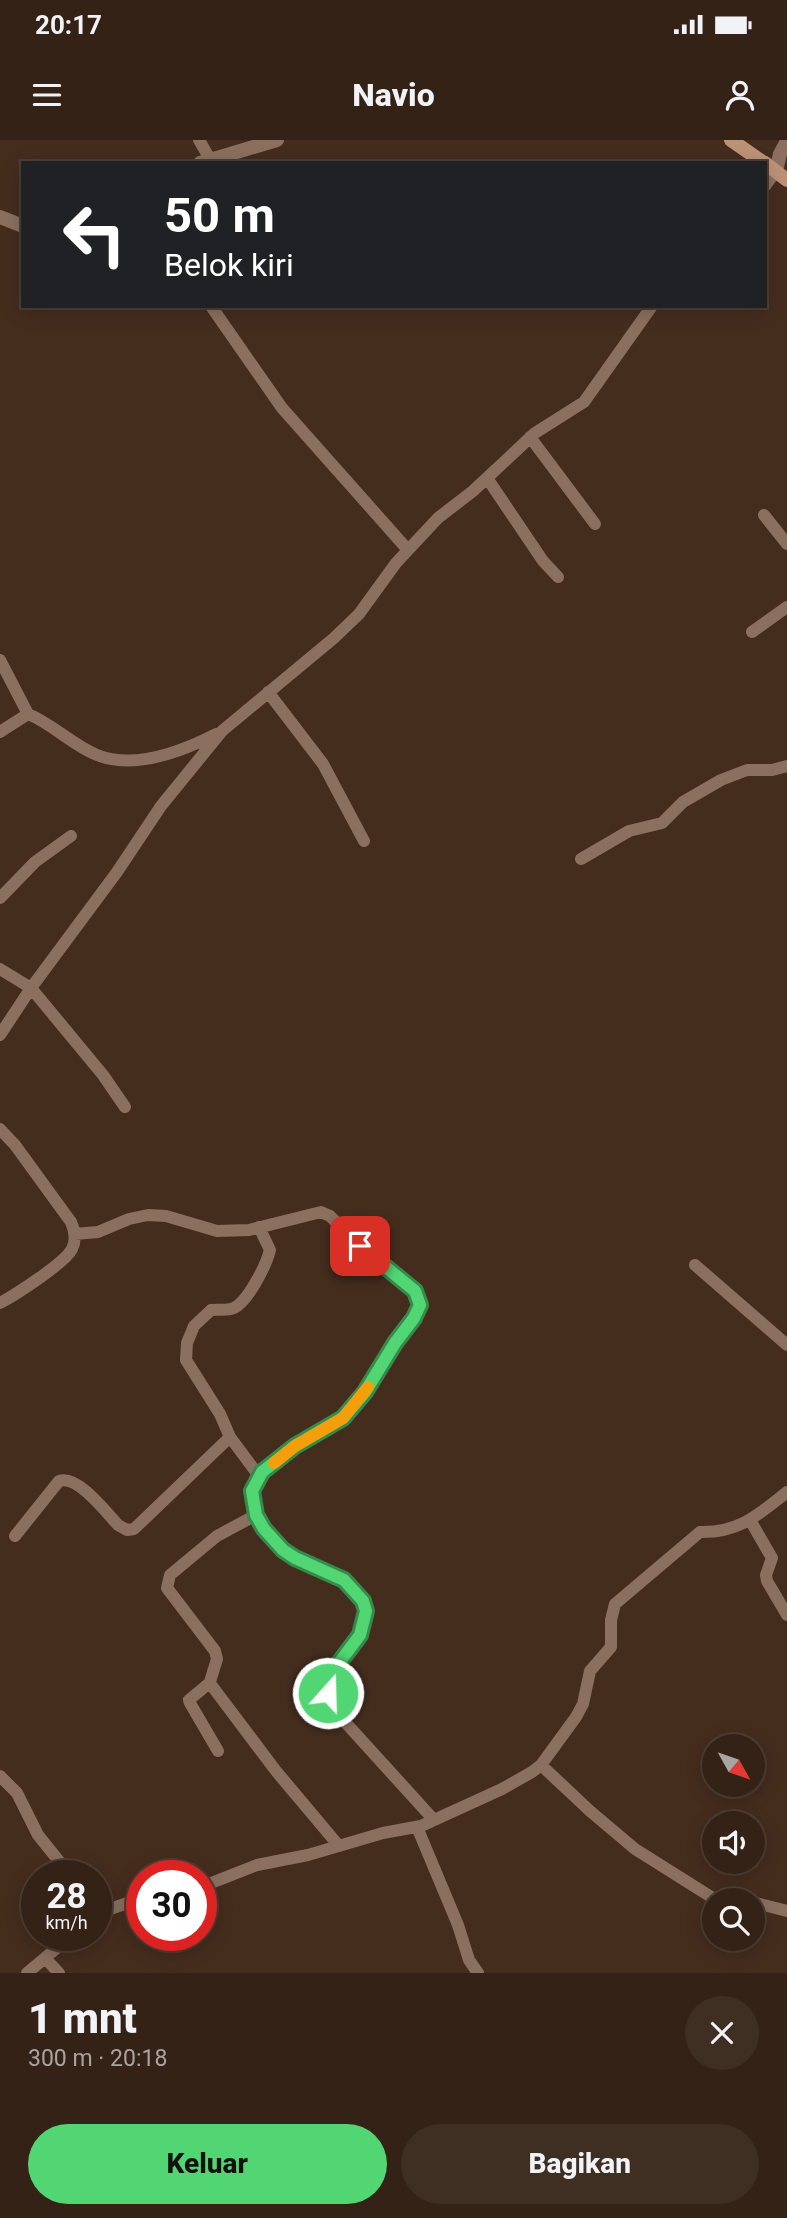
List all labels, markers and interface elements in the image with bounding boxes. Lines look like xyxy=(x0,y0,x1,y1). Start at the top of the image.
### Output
text: 20:17 xyxy=(35,10,102,40)
icon: menu xyxy=(28,76,66,114)
text: Navio xyxy=(352,76,435,114)
icon: person xyxy=(721,76,759,114)
text: 50 m xyxy=(164,187,275,244)
icon: left xyxy=(49,189,140,280)
text: Belok kiri xyxy=(164,246,294,284)
pin xyxy=(330,1216,390,1276)
icon: arrive xyxy=(341,1227,379,1265)
position arrow xyxy=(291,1656,365,1730)
north arrow xyxy=(702,1734,765,1797)
map controls xyxy=(702,1734,765,1951)
button: sound xyxy=(702,1811,765,1874)
speed limit sign: 30 xyxy=(126,1860,217,1951)
text: 28 xyxy=(46,1876,87,1917)
button: search xyxy=(702,1888,765,1951)
text: km/h xyxy=(45,1912,88,1933)
text: 1 mnt xyxy=(28,1994,137,2043)
button: close xyxy=(685,1996,759,2070)
text: 300 m · 20:18 xyxy=(28,2045,167,2072)
button: Keluar xyxy=(28,2124,387,2204)
button: Bagikan xyxy=(401,2124,759,2204)

